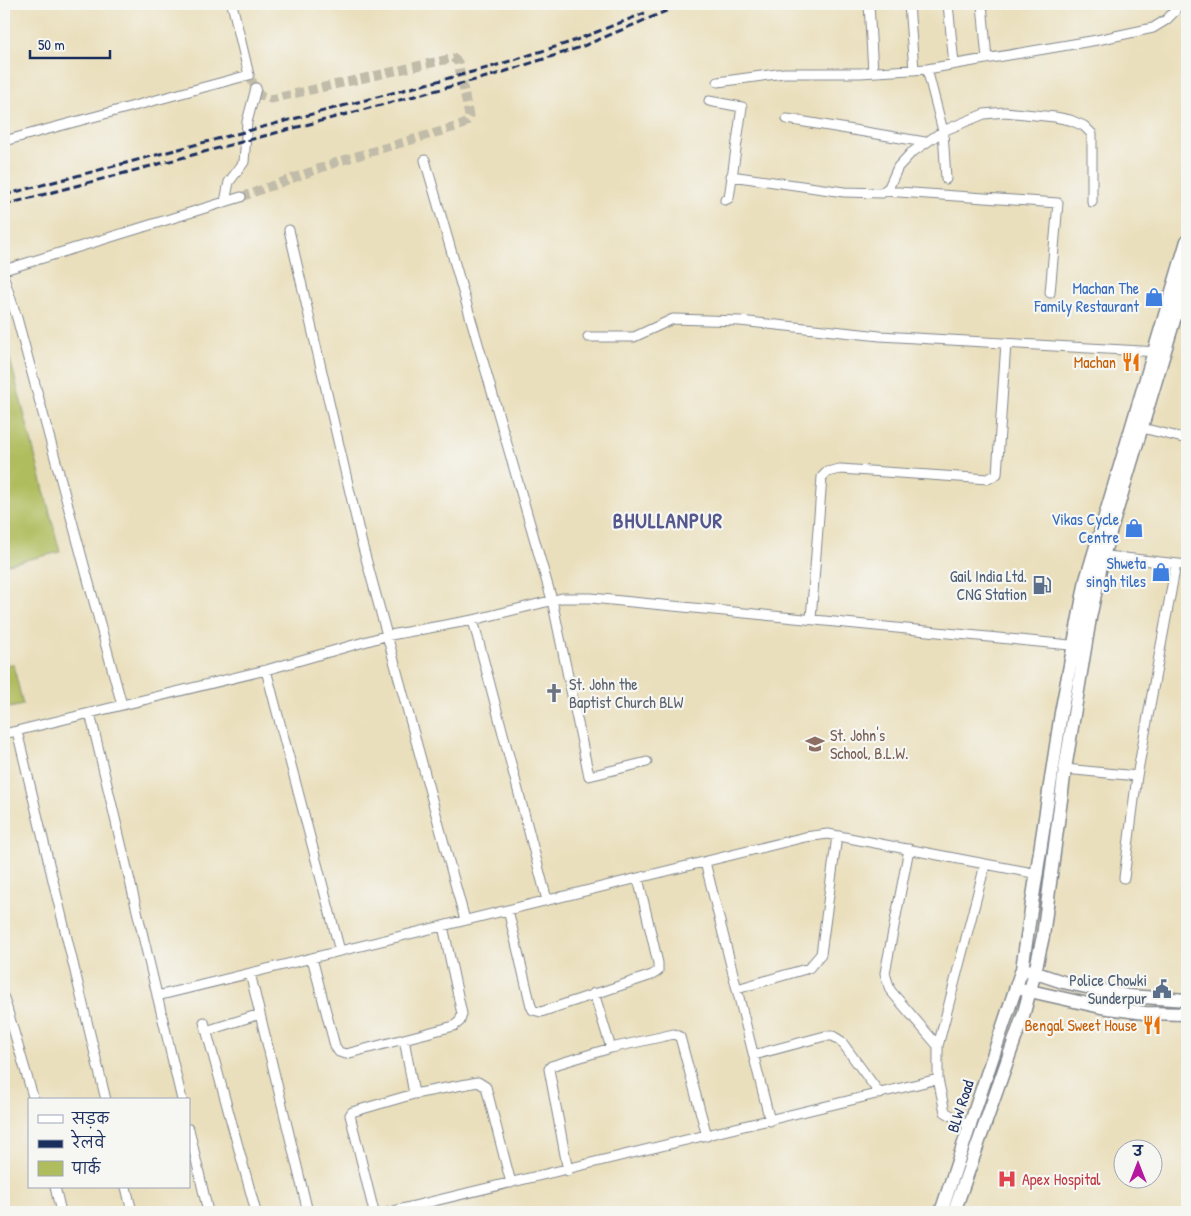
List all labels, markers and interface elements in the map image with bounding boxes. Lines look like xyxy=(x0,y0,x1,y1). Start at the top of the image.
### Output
scale bar xyxy=(30,28,110,60)
text: 50 m xyxy=(38,34,65,55)
place label: Machan The Family Restaurant xyxy=(1033,277,1140,317)
shop icon: Machan The Family Restaurant xyxy=(1143,286,1165,308)
place label: Machan xyxy=(1074,351,1116,373)
restaurant icon: Machan xyxy=(1120,351,1142,373)
district label: BHULLANPUR xyxy=(613,506,723,535)
place label: Vikas Cycle Centre xyxy=(1051,508,1120,548)
shop icon: Vikas Cycle Centre xyxy=(1123,517,1145,539)
place label: Shweta singh tiles xyxy=(1086,552,1146,592)
shop icon: Shweta singh tiles xyxy=(1150,561,1172,583)
place label: Gail India Ltd. CNG Station xyxy=(950,565,1027,605)
fuel station icon: Gail India Ltd. CNG Station xyxy=(1031,574,1053,596)
place label: St. John the Baptist Church BLW xyxy=(569,673,683,713)
church icon: St. John the Baptist Church BLW xyxy=(543,682,565,704)
place label: St. John's School, B.L.W. xyxy=(830,724,909,764)
school or university icon: St. John's School, B.L.W. xyxy=(804,733,826,755)
place label: Police Chowki Sunderpur xyxy=(1069,969,1147,1009)
public building icon: Police Chowki Sunderpur xyxy=(1151,978,1173,1000)
place label: Bengal Sweet House xyxy=(1024,1014,1138,1036)
restaurant icon: Bengal Sweet House xyxy=(1141,1014,1163,1036)
street label: BLW Road xyxy=(941,1077,979,1135)
legend xyxy=(28,1098,190,1188)
text: सड़क xyxy=(71,1108,110,1129)
text: रेलवे xyxy=(70,1129,106,1153)
north arrow xyxy=(1114,1138,1164,1188)
text: उ xyxy=(1131,1141,1144,1160)
text: पार्क xyxy=(71,1157,102,1179)
hospital icon: Apex Hospital xyxy=(996,1168,1018,1190)
place label: Apex Hospital xyxy=(1022,1168,1101,1190)

